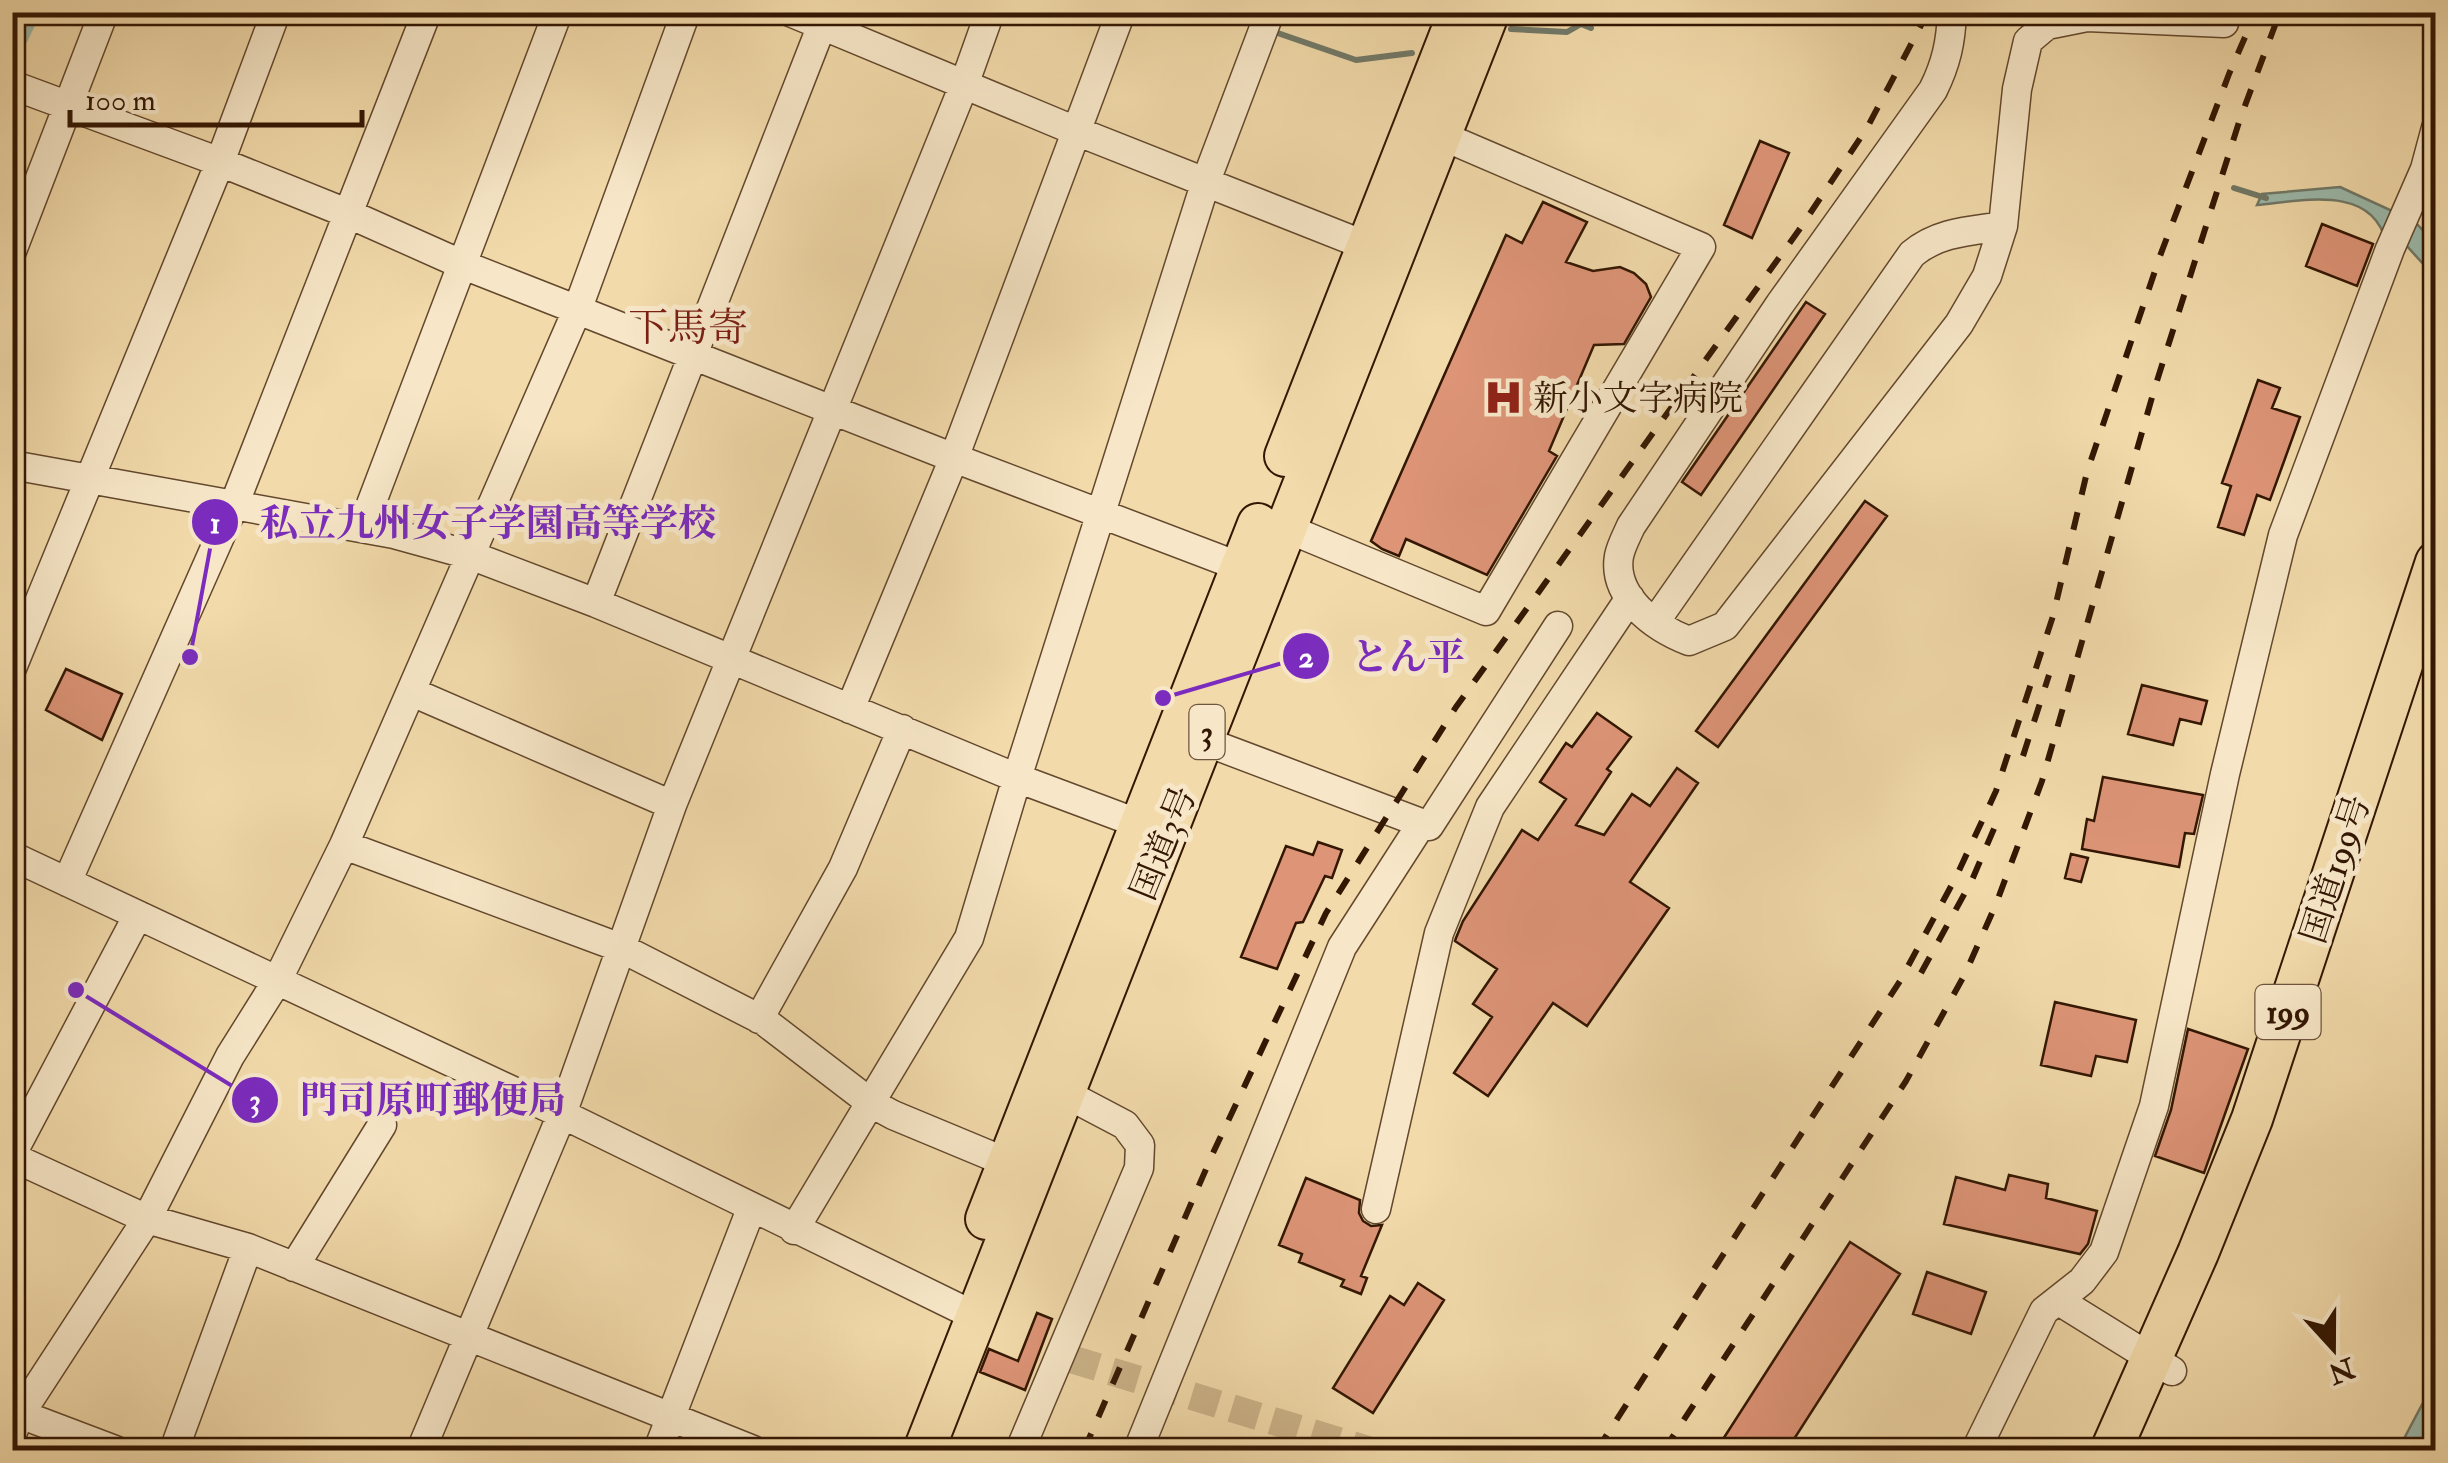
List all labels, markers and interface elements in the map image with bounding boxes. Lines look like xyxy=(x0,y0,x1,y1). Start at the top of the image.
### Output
scale bar xyxy=(70,65,362,127)
text: 100 m xyxy=(85,82,156,119)
district label: 下馬寄 xyxy=(628,303,748,354)
hospital icon: 新小文字病院 xyxy=(1482,377,1524,419)
place label: 新小文字病院 xyxy=(1533,377,1743,421)
callout: 私立九州女子学園高等学校 xyxy=(190,488,736,556)
text: 私立九州女子学園高等学校 xyxy=(260,500,716,548)
text: 1 xyxy=(210,505,220,542)
callout: とん平 xyxy=(1281,622,1485,690)
text: とん平 xyxy=(1351,634,1465,682)
text: 2 xyxy=(1298,639,1314,676)
road number: 3 xyxy=(1190,705,1224,759)
street label: 国道3号 xyxy=(1121,780,1207,907)
street label: 国道199号 xyxy=(2291,790,2381,949)
road number: 199 xyxy=(2256,985,2320,1039)
callout: 門司原町郵便局 xyxy=(230,1066,586,1134)
text: 門司原町郵便局 xyxy=(300,1077,566,1125)
text: 3 xyxy=(249,1082,261,1119)
north arrow xyxy=(2283,1298,2383,1398)
text: N xyxy=(2323,1349,2360,1391)

